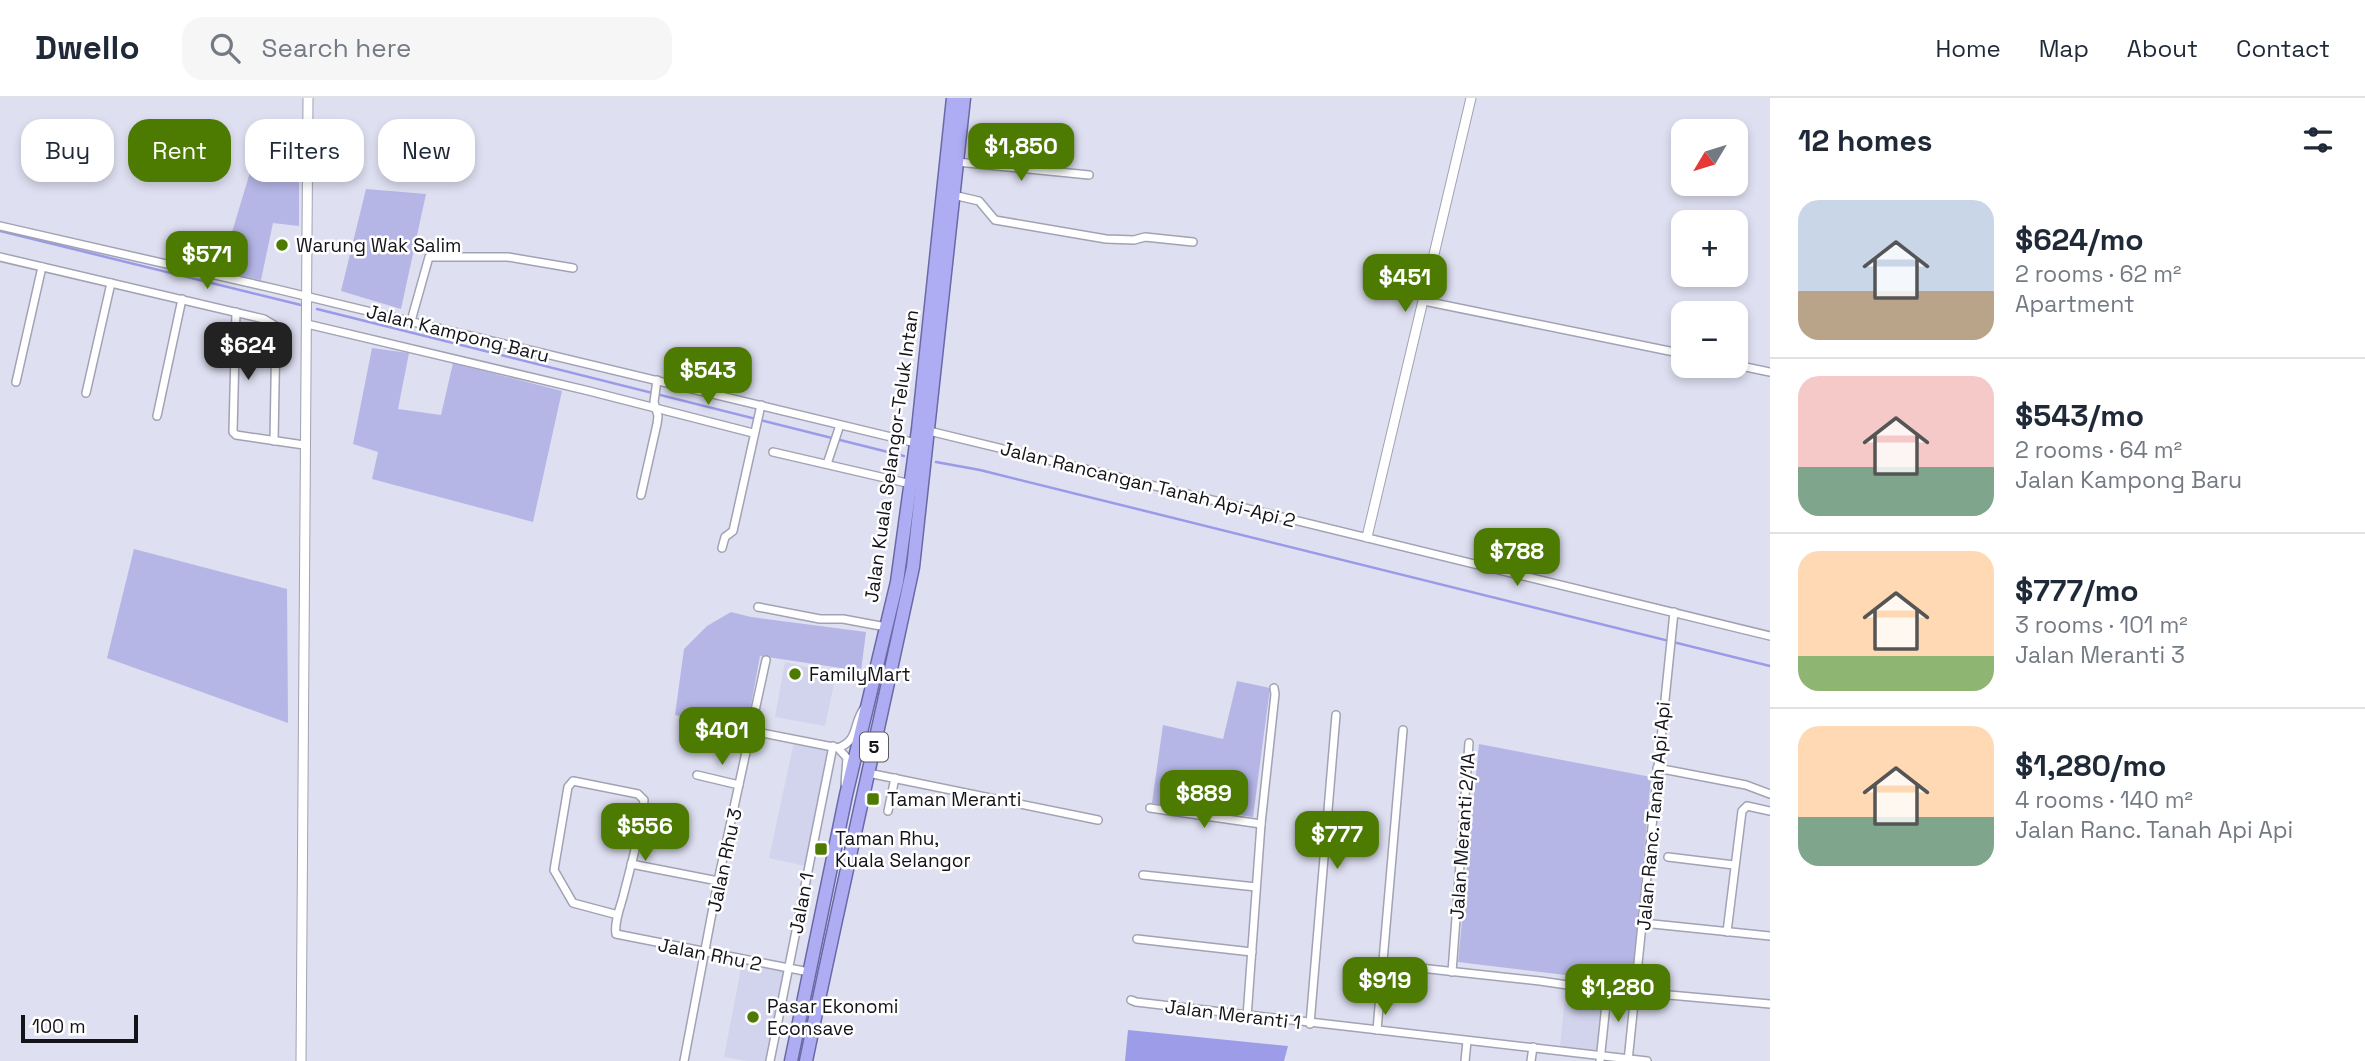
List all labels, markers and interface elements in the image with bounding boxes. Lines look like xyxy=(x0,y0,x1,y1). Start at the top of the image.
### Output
search box xyxy=(182,17,672,80)
text: Dwello xyxy=(35,27,140,69)
icon: search xyxy=(206,29,244,67)
text: Search here xyxy=(262,31,411,65)
text: Home xyxy=(1935,33,2001,64)
text: Map xyxy=(2039,33,2089,64)
text: About xyxy=(2127,33,2198,64)
text: Contact xyxy=(2236,33,2330,64)
chip: Buy xyxy=(21,119,114,182)
chip: Rent xyxy=(128,119,231,182)
chip: Filters xyxy=(245,119,364,182)
chip: New xyxy=(378,119,475,182)
north arrow xyxy=(1671,119,1748,196)
map controls xyxy=(1671,119,1748,378)
text: 12 homes xyxy=(1798,121,1933,160)
icon: filters xyxy=(2299,121,2337,159)
pin: $1,850 xyxy=(964,123,1078,183)
text: $1,850 xyxy=(984,131,1058,161)
button: + xyxy=(1671,210,1748,287)
text: $624/mo xyxy=(2015,220,2144,259)
icon: home xyxy=(1854,228,1938,312)
pin: $571 xyxy=(166,232,248,291)
place label: Warung Wak Salim xyxy=(296,233,461,258)
marker: Warung Wak Salim xyxy=(274,237,290,253)
text: $571 xyxy=(182,239,232,269)
pin: $451 xyxy=(1364,254,1446,314)
text: 2 rooms · 62 m² xyxy=(2015,259,2181,289)
text: $451 xyxy=(1379,262,1431,292)
text: Apartment xyxy=(2015,289,2135,319)
street label: Jalan Kampong Baru xyxy=(364,299,552,368)
button: − xyxy=(1671,301,1748,378)
street label: Jalan Kuala Selangor-Teluk Intan xyxy=(859,308,924,604)
pin: $624 xyxy=(207,322,289,382)
text: $624 xyxy=(220,330,276,360)
pin: $543 xyxy=(667,348,749,407)
text: $543 xyxy=(680,355,736,385)
text: $543/mo xyxy=(2015,396,2144,435)
icon: home xyxy=(1854,404,1938,488)
text: 2 rooms · 64 m² xyxy=(2015,435,2182,465)
street label: Jalan Rancangan Tanah Api-Api 2 xyxy=(998,436,1298,533)
text: Jalan Kampong Baru xyxy=(2015,465,2242,495)
pin: $788 xyxy=(1476,528,1558,588)
text: $788 xyxy=(1490,536,1544,566)
text: $777/mo xyxy=(2015,571,2139,610)
icon: home xyxy=(1854,579,1938,663)
text: 3 rooms · 101 m² xyxy=(2015,610,2188,640)
text: Jalan Meranti 3 xyxy=(2015,640,2185,670)
place label: FamilyMart xyxy=(809,662,911,687)
marker: FamilyMart xyxy=(787,666,803,682)
street label: Jalan Ranc. Tanah Api Api xyxy=(1631,700,1676,932)
pin: $401 xyxy=(681,708,763,767)
text: $401 xyxy=(695,715,749,745)
road number: 5 xyxy=(860,732,888,762)
text: $1,280/mo xyxy=(2015,746,2166,785)
street label: Jalan Meranti 2/1A xyxy=(1444,752,1481,920)
icon: home xyxy=(1854,754,1938,838)
pin: $889 xyxy=(1163,770,1245,830)
text: $889 xyxy=(1176,778,1232,808)
text: 4 rooms · 140 m² xyxy=(2015,785,2193,815)
place label: Taman Meranti xyxy=(887,787,1021,812)
marker: Taman Meranti xyxy=(865,791,881,807)
pin: $556 xyxy=(604,804,686,863)
street label: Jalan Rhu 3 xyxy=(701,806,748,914)
text: $556 xyxy=(617,811,673,841)
pin: $777 xyxy=(1296,812,1378,871)
text: Jalan Ranc. Tanah Api Api xyxy=(2015,815,2293,845)
text: $777 xyxy=(1311,819,1363,849)
place label: Taman Rhu, Kuala Selangor xyxy=(835,826,971,873)
marker: Taman Rhu, Kuala Selangor xyxy=(813,841,829,857)
street label: Jalan 1 xyxy=(783,870,820,936)
street label: Jalan Rhu 2 xyxy=(656,932,764,977)
pin: $919 xyxy=(1344,958,1426,1017)
pin: $1,280 xyxy=(1561,964,1675,1024)
text: $919 xyxy=(1359,965,1411,995)
text: $1,280 xyxy=(1581,972,1655,1002)
place label: Pasar Ekonomi Econsave xyxy=(767,994,899,1041)
street label: Jalan Meranti 1 xyxy=(1163,994,1302,1035)
marker: Pasar Ekonomi Econsave xyxy=(745,1009,761,1025)
scale bar xyxy=(21,1012,138,1044)
text: 100 m xyxy=(32,1014,86,1039)

